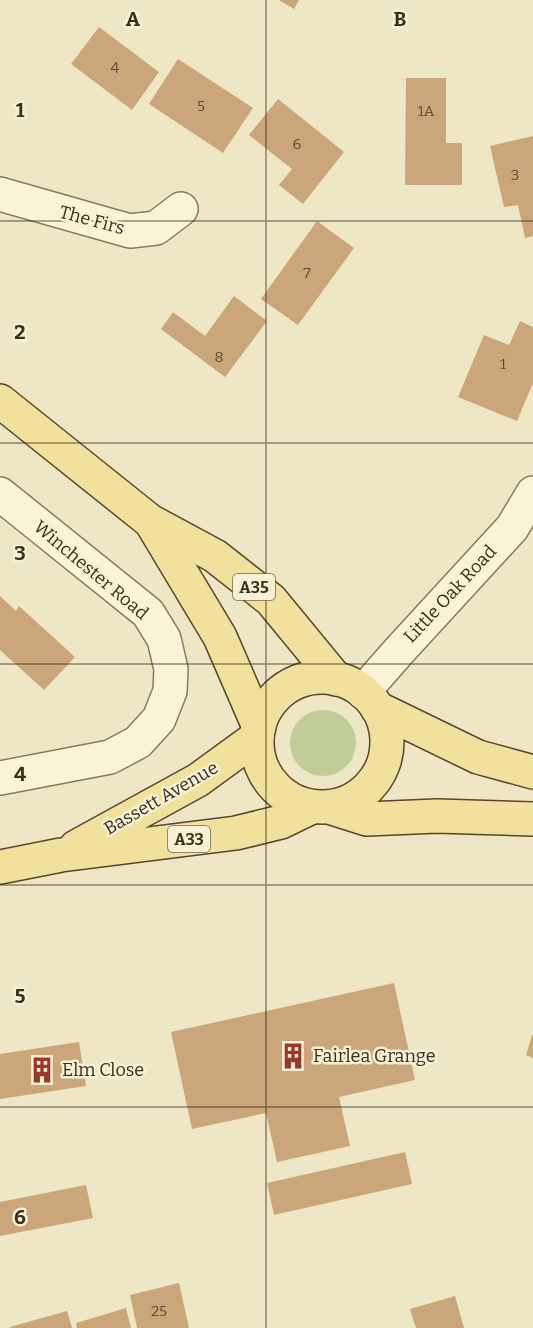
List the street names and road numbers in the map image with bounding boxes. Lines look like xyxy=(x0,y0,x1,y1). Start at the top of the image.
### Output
street label: The Firs xyxy=(57,201,127,239)
street label: Winchester Road xyxy=(29,516,153,625)
street label: Little Oak Road xyxy=(399,540,501,647)
road number: A35 xyxy=(233,574,275,600)
street label: Bassett Avenue xyxy=(100,756,222,840)
road number: A33 xyxy=(168,826,210,852)

